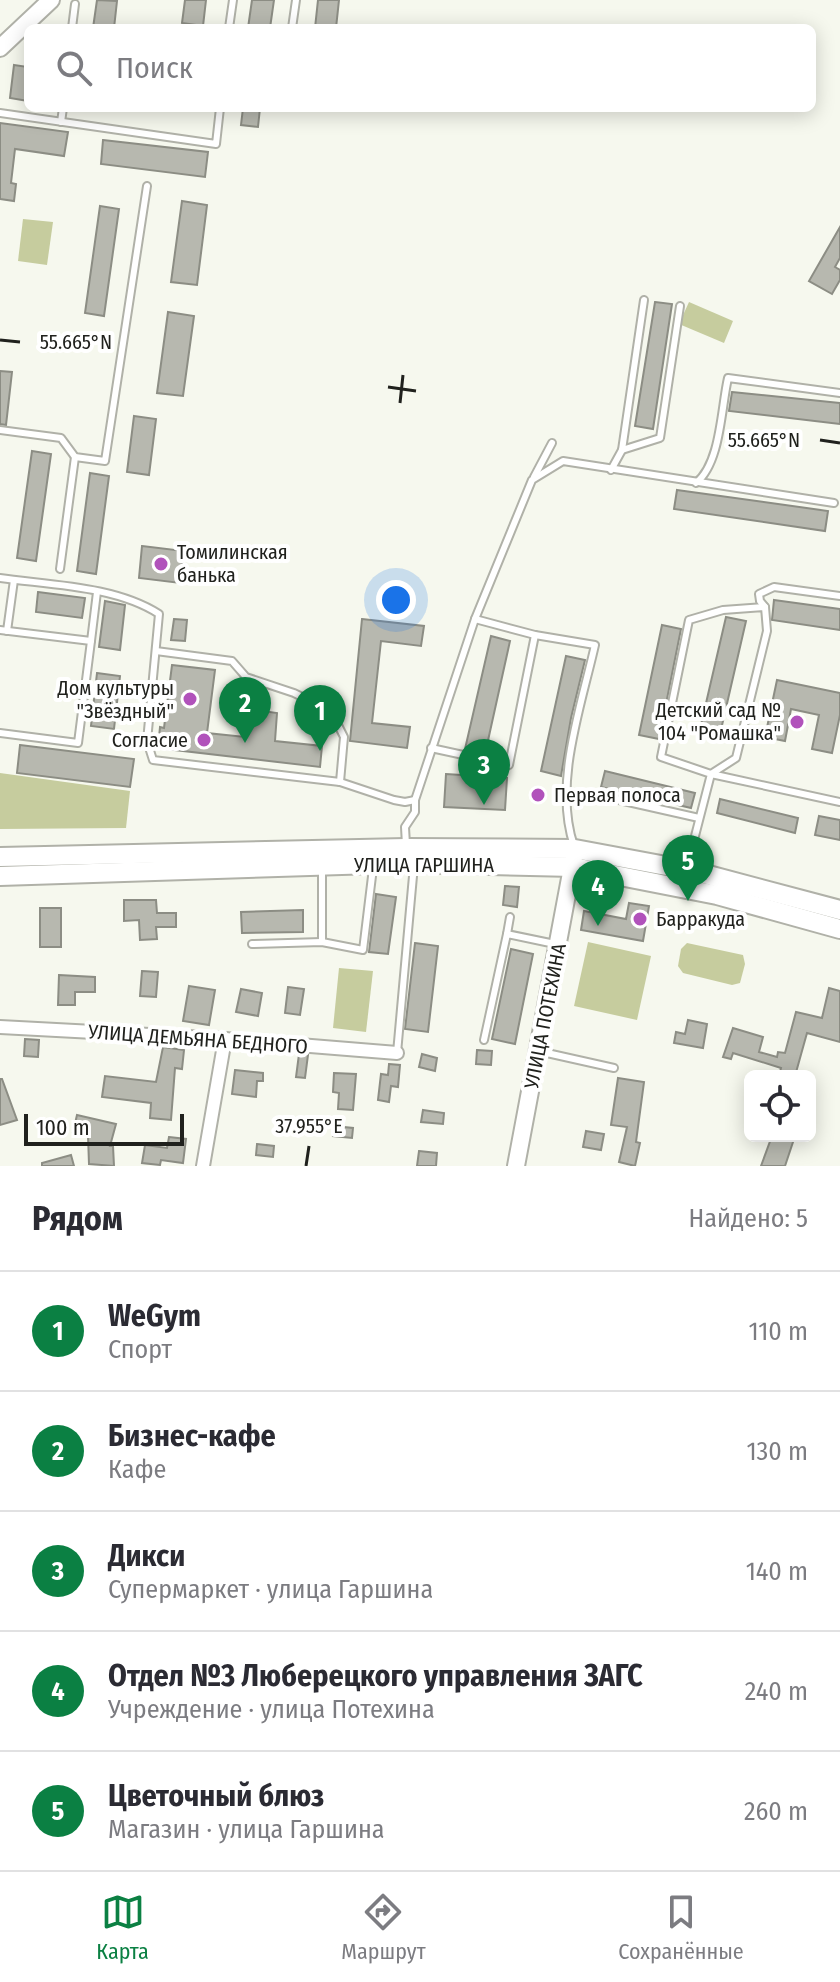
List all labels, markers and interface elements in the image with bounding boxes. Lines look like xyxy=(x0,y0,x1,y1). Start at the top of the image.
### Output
search box xyxy=(24,24,816,112)
icon: search xyxy=(52,46,96,90)
text: Поиск xyxy=(116,50,193,86)
text: 55.665°N xyxy=(40,330,112,354)
text: 55.665°N xyxy=(728,428,800,452)
place label: Томилинская банька xyxy=(177,540,288,587)
marker: Томилинская банька xyxy=(152,555,170,573)
your location xyxy=(376,580,416,620)
place label: Дом культуры "Звёздный" xyxy=(57,676,174,723)
pin: 2 xyxy=(219,677,271,743)
pin: 1 xyxy=(294,685,346,751)
marker: Дом культуры "Звёздный" xyxy=(181,690,199,708)
place label: Детский сад № 104 "Ромашка" xyxy=(655,698,781,745)
marker: Детский сад № 104 "Ромашка" xyxy=(788,713,806,731)
place label: Согласие xyxy=(112,728,188,752)
marker: Согласие xyxy=(195,731,213,749)
pin: 3 xyxy=(458,739,510,805)
place label: Первая полоса xyxy=(554,783,681,807)
marker: Первая полоса xyxy=(529,786,547,804)
pin: 5 xyxy=(662,835,714,901)
street label: УЛИЦА ГАРШИНА xyxy=(353,853,494,877)
pin: 4 xyxy=(572,860,624,926)
place label: Барракуда xyxy=(656,907,745,931)
marker: Барракуда xyxy=(631,910,649,928)
street label: УЛИЦА ПОТЕХИНА xyxy=(519,941,571,1092)
street label: УЛИЦА ДЕМЬЯНА БЕДНОГО xyxy=(86,1019,309,1059)
map controls xyxy=(744,1070,816,1142)
button: locate xyxy=(744,1070,816,1142)
scale bar xyxy=(24,1110,184,1146)
text: 100 m xyxy=(36,1114,90,1141)
text: 37.955°E xyxy=(275,1114,343,1138)
text: Рядом xyxy=(32,1198,123,1239)
text: Найдено: 5 xyxy=(689,1203,808,1234)
text: WeGym xyxy=(108,1298,201,1334)
text: 1 xyxy=(53,1316,64,1347)
text: 110 m xyxy=(748,1316,808,1347)
text: Спорт xyxy=(108,1334,172,1365)
text: Бизнес-кафе xyxy=(108,1418,276,1454)
text: 2 xyxy=(52,1436,64,1467)
text: 130 m xyxy=(746,1436,808,1467)
text: Кафе xyxy=(108,1454,166,1485)
text: Дикси xyxy=(108,1538,185,1574)
text: 3 xyxy=(52,1556,64,1587)
text: 140 m xyxy=(746,1556,808,1587)
text: Супермаркет · улица Гаршина xyxy=(108,1574,433,1605)
text: Отдел №3 Люберецкого управления ЗАГС xyxy=(108,1658,643,1694)
text: 4 xyxy=(51,1676,65,1707)
text: 240 m xyxy=(745,1676,808,1707)
text: Учреждение · улица Потехина xyxy=(108,1694,435,1725)
text: Цветочный блюз xyxy=(108,1778,324,1814)
text: 5 xyxy=(52,1796,64,1827)
text: 260 m xyxy=(744,1796,808,1827)
text: Магазин · улица Гаршина xyxy=(108,1814,384,1845)
tab: Карта xyxy=(96,1890,149,1965)
tab: Маршрут xyxy=(341,1890,426,1965)
tab: Сохранённые xyxy=(618,1890,744,1965)

